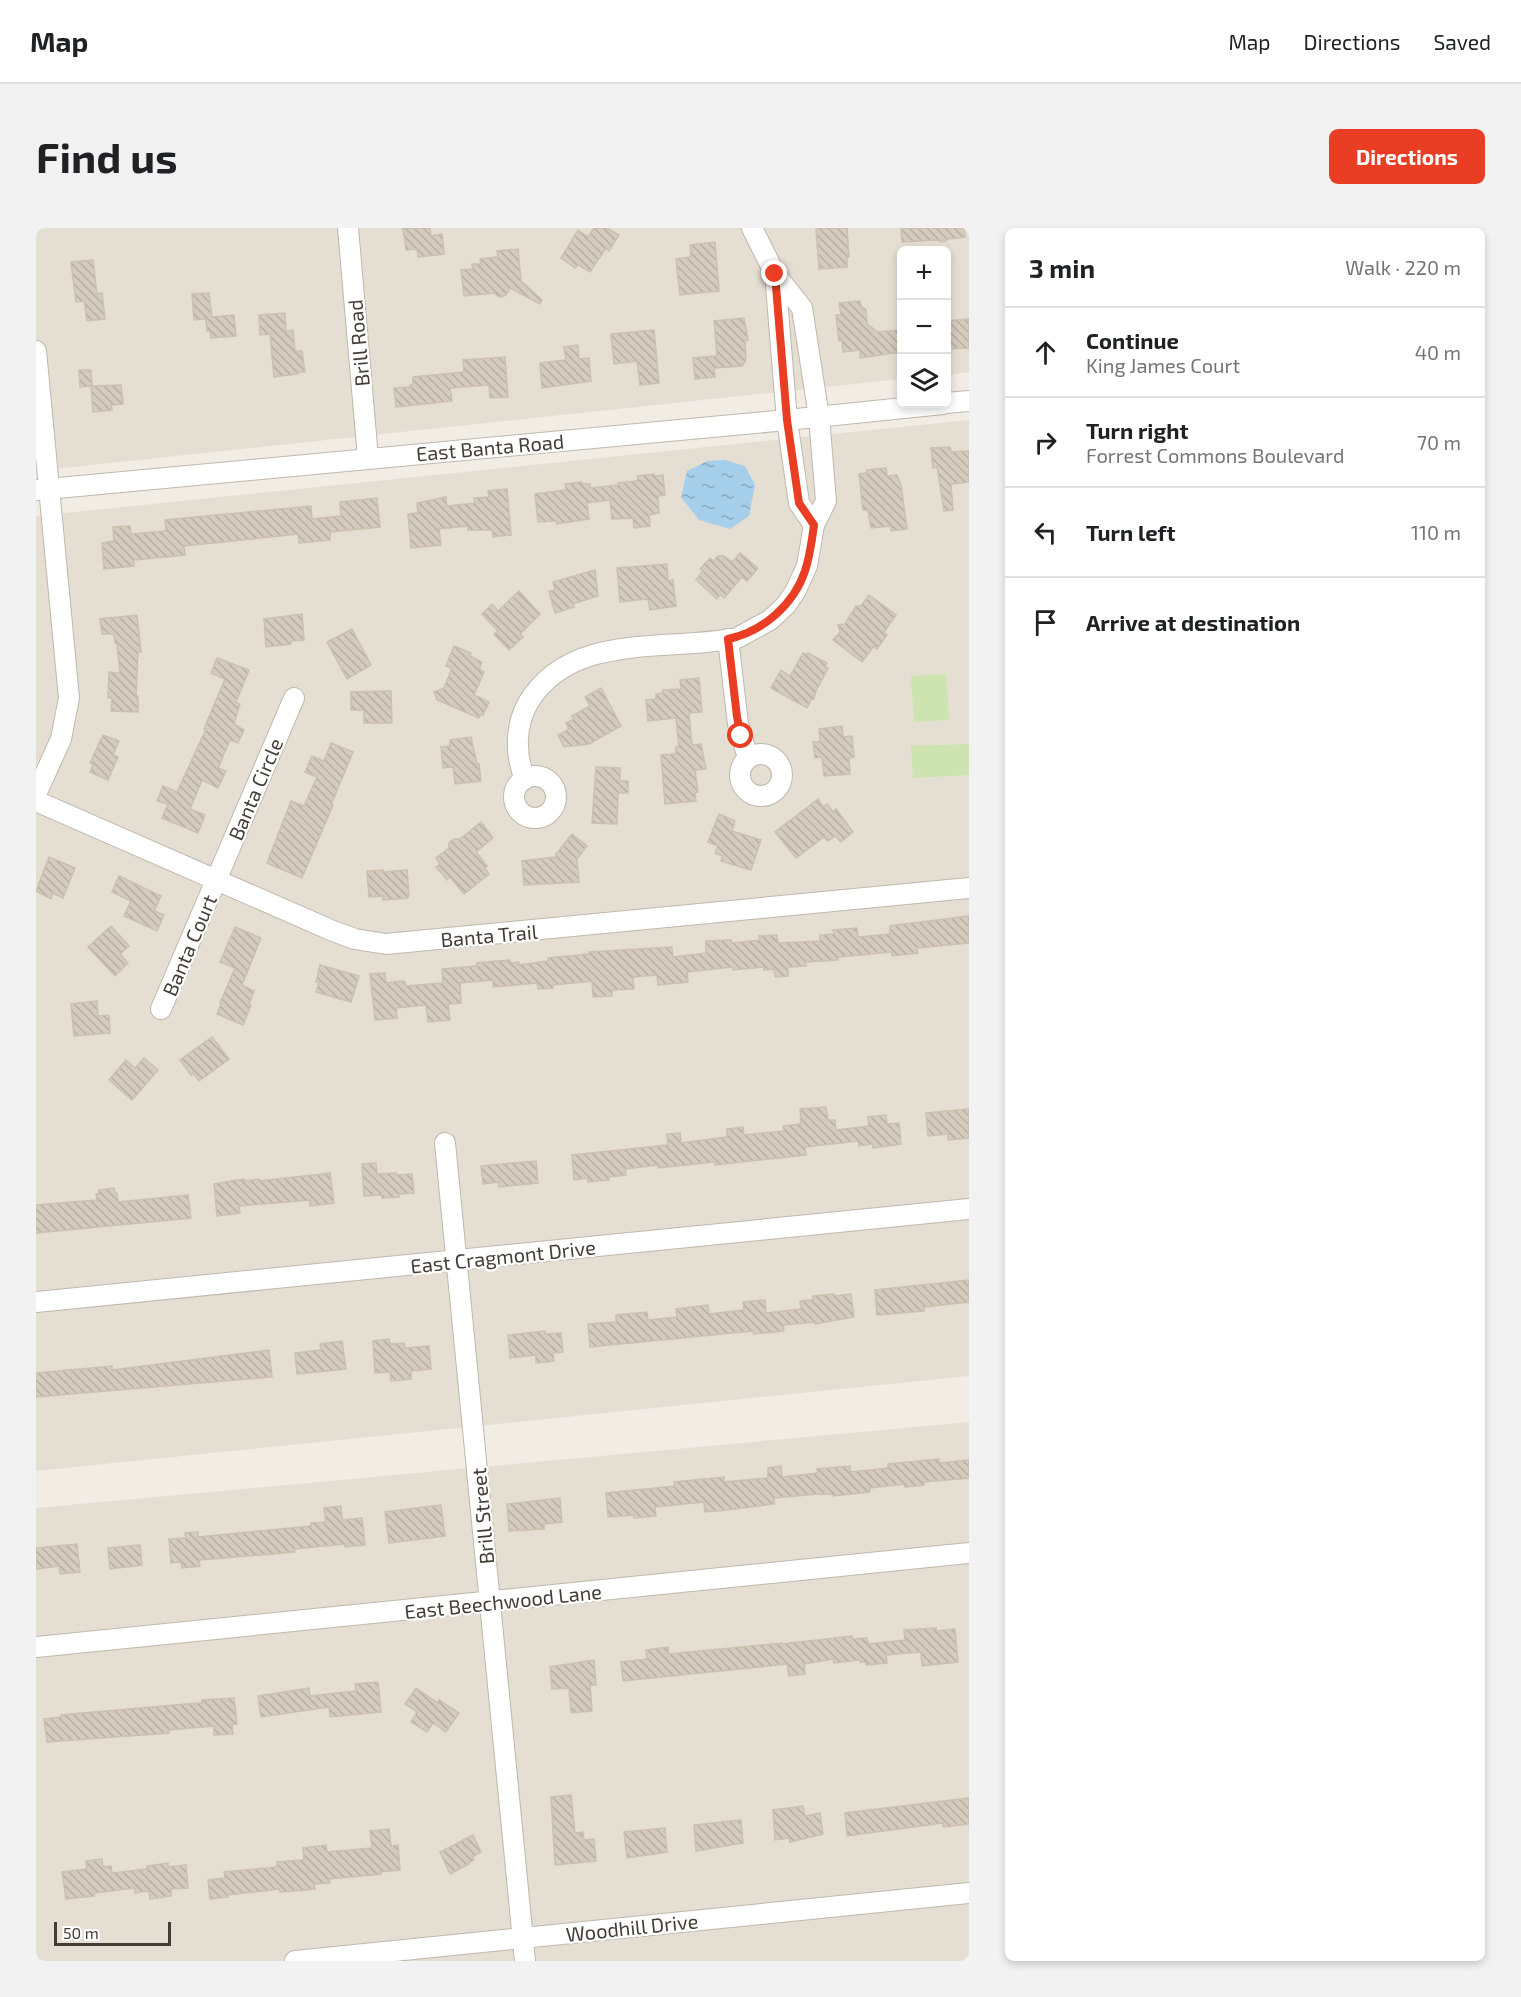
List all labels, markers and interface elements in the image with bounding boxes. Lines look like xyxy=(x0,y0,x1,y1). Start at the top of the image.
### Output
text: Map xyxy=(30,24,88,58)
text: Map xyxy=(1228,29,1271,54)
text: Directions xyxy=(1304,29,1400,54)
text: Saved xyxy=(1433,29,1491,54)
button: Directions xyxy=(1329,129,1485,184)
text: Find us xyxy=(36,131,178,181)
map controls xyxy=(897,246,951,408)
button: + xyxy=(897,246,951,300)
text: 3 min xyxy=(1029,252,1095,283)
text: Walk · 220 m xyxy=(1345,255,1461,279)
route end xyxy=(761,260,787,286)
street label: Brill Road xyxy=(342,298,374,388)
button: − xyxy=(897,300,951,354)
text: Continue xyxy=(1086,327,1179,353)
icon: ahead xyxy=(1029,336,1062,369)
text: 40 m xyxy=(1415,340,1461,364)
text: King James Court xyxy=(1086,353,1240,377)
button: layers xyxy=(897,354,951,408)
text: Turn right xyxy=(1086,417,1188,443)
icon: right xyxy=(1029,426,1062,459)
street label: East Banta Road xyxy=(415,429,565,465)
text: 70 m xyxy=(1417,430,1461,454)
text: Forrest Commons Boulevard xyxy=(1086,443,1345,467)
icon: left xyxy=(1029,516,1062,549)
text: Turn left xyxy=(1086,519,1175,545)
text: 110 m xyxy=(1411,520,1461,544)
icon: arrive xyxy=(1029,606,1062,639)
text: Arrive at destination xyxy=(1086,609,1300,635)
route start xyxy=(727,722,753,748)
street label: Banta Circle xyxy=(223,734,287,844)
street label: Banta Court xyxy=(157,890,221,999)
street label: Banta Trail xyxy=(440,919,539,951)
street label: East Cragmont Drive xyxy=(409,1234,597,1278)
street label: Brill Street xyxy=(466,1466,498,1565)
street label: East Beechwood Lane xyxy=(403,1579,603,1623)
street label: Woodhill Drive xyxy=(565,1908,699,1946)
scale bar xyxy=(54,1919,171,1946)
text: 50 m xyxy=(63,1923,99,1942)

